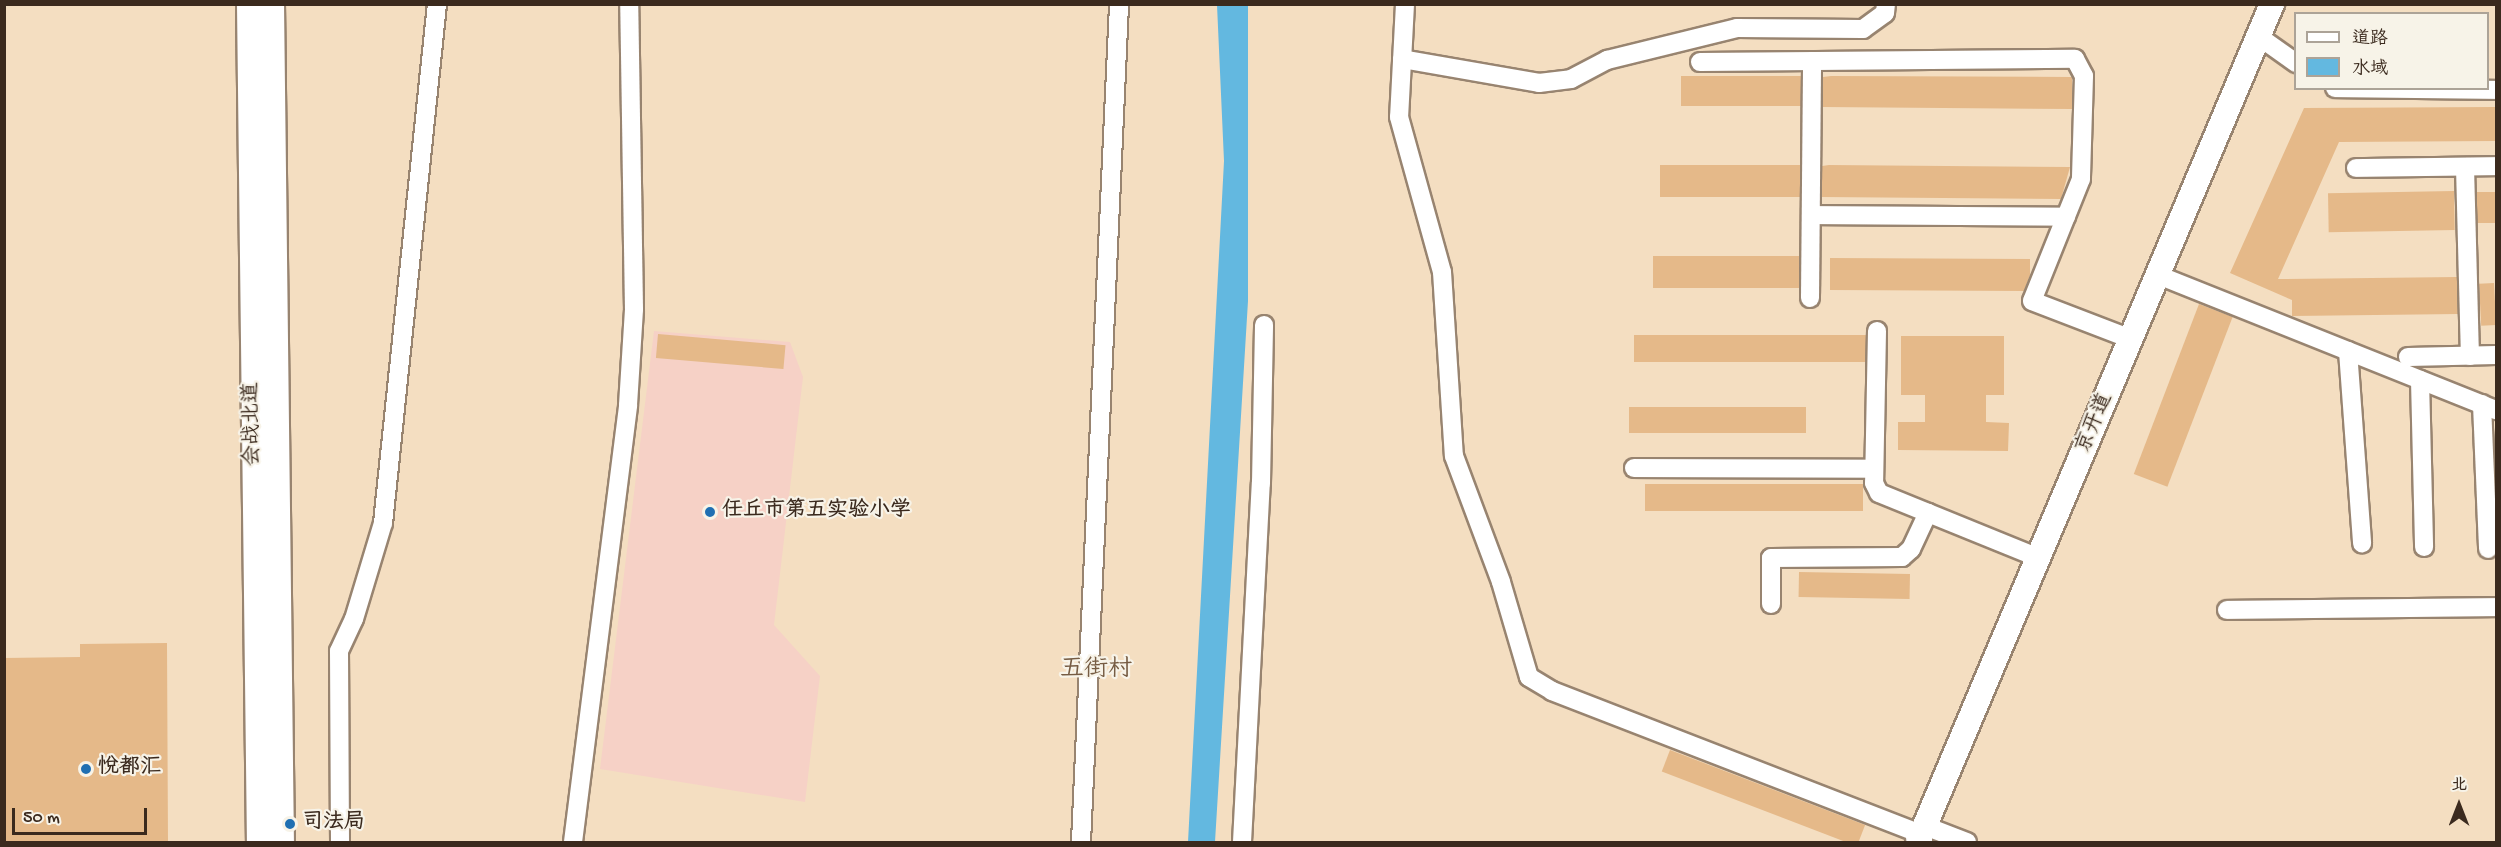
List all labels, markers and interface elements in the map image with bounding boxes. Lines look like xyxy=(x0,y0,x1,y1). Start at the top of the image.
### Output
legend xyxy=(2294,12,2489,90)
text: 道路 xyxy=(2352,29,2388,50)
text: 水域 xyxy=(2352,59,2388,80)
street label: 会战北道 xyxy=(241,382,267,466)
street label: 京开道 xyxy=(2072,390,2120,458)
place label: 任丘市第五实验小学 xyxy=(722,499,911,525)
marker: 任丘市第五实验小学 xyxy=(703,505,717,519)
district label: 五街村 xyxy=(1060,657,1132,685)
place label: 悦都汇 xyxy=(98,756,161,782)
marker: 悦都汇 xyxy=(79,762,93,776)
north arrow xyxy=(2429,775,2489,835)
text: 北 xyxy=(2451,777,2467,796)
scale bar xyxy=(15,796,150,834)
text: 50 m xyxy=(23,808,60,829)
place label: 司法局 xyxy=(302,811,365,837)
marker: 司法局 xyxy=(283,817,297,831)

